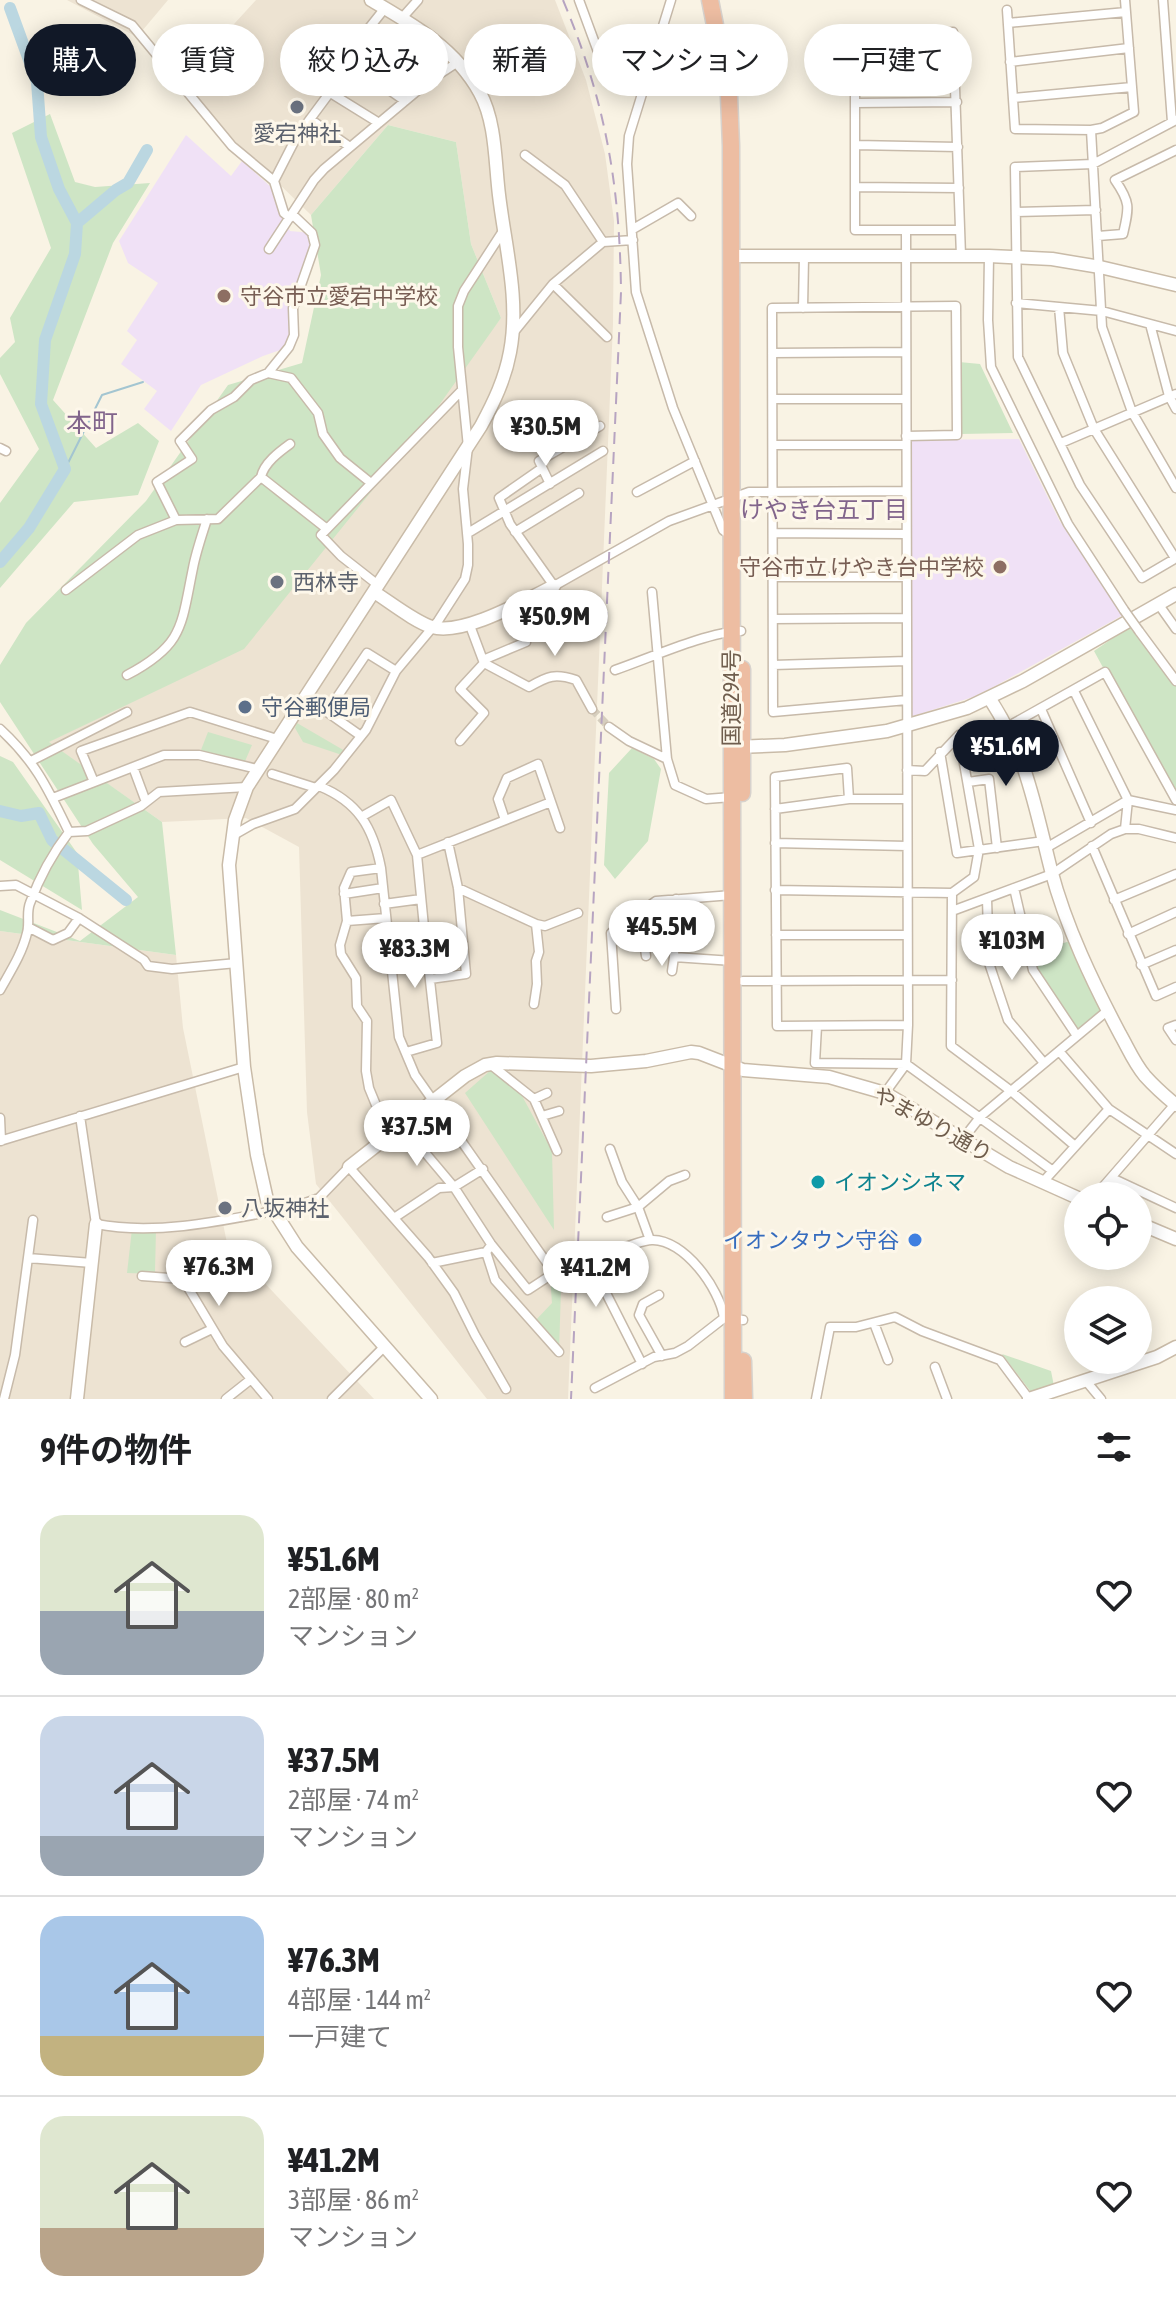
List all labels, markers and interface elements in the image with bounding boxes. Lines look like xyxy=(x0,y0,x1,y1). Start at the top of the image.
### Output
chip: 購入 xyxy=(24,24,136,96)
chip: 賃貸 xyxy=(152,24,264,96)
chip: 絞り込み xyxy=(280,24,448,96)
chip: 新着 xyxy=(464,24,576,96)
chip: マンション xyxy=(592,24,788,96)
chip: 一戸建て xyxy=(804,24,972,96)
marker: 愛宕神社 xyxy=(288,98,306,116)
place label: 愛宕神社 xyxy=(253,120,341,146)
place label: 守谷市立愛宕中学校 xyxy=(240,283,438,309)
marker: 守谷市立愛宕中学校 xyxy=(215,287,233,305)
pin: ¥30.5M xyxy=(481,400,611,468)
district label: 本町 xyxy=(66,408,118,438)
text: ¥30.5M xyxy=(511,411,581,441)
district label: けやき台五丁目 xyxy=(740,496,908,523)
place label: 守谷市立 けやき台中学校 xyxy=(739,554,984,580)
marker: 守谷市立 けやき台中学校 xyxy=(991,558,1009,576)
place label: 西林寺 xyxy=(293,569,359,595)
marker: 西林寺 xyxy=(268,573,286,591)
pin: ¥50.9M xyxy=(490,590,620,658)
text: ¥50.9M xyxy=(520,601,590,631)
street label: 国道294号 xyxy=(718,649,744,747)
place label: 守谷郵便局 xyxy=(261,694,371,720)
marker: 守谷郵便局 xyxy=(236,698,254,716)
pin: ¥51.6M xyxy=(941,720,1071,788)
text: ¥51.6M xyxy=(971,731,1041,761)
pin: ¥45.5M xyxy=(597,900,727,968)
text: ¥45.5M xyxy=(627,911,697,941)
pin: ¥103M xyxy=(956,914,1068,982)
pin: ¥83.3M xyxy=(350,922,480,990)
text: ¥103M xyxy=(979,925,1045,955)
text: ¥83.3M xyxy=(380,933,450,963)
street label: やまゆり通り xyxy=(869,1081,997,1167)
pin: ¥37.5M xyxy=(352,1100,482,1168)
text: ¥37.5M xyxy=(382,1111,452,1141)
place label: イオンシネマ xyxy=(834,1169,966,1195)
marker: イオンシネマ xyxy=(809,1173,827,1191)
map controls xyxy=(1064,1182,1152,1374)
button: locate xyxy=(1064,1182,1152,1270)
place label: 八坂神社 xyxy=(241,1195,329,1221)
marker: 八坂神社 xyxy=(216,1199,234,1217)
place label: イオンタウン守谷 xyxy=(723,1227,899,1253)
marker: イオンタウン守谷 xyxy=(906,1231,924,1249)
pin: ¥76.3M xyxy=(154,1240,284,1308)
pin: ¥41.2M xyxy=(531,1241,661,1309)
text: ¥76.3M xyxy=(184,1251,254,1281)
text: ¥41.2M xyxy=(561,1252,631,1282)
button: layers xyxy=(1064,1286,1152,1374)
icon: filters xyxy=(1092,1425,1136,1469)
text: 9件の物件 xyxy=(40,1430,192,1469)
text: ¥51.6M xyxy=(288,1539,380,1578)
icon: home xyxy=(104,1547,200,1643)
icon: heart xyxy=(1092,1573,1136,1617)
text: 2部屋 · 80 m² xyxy=(288,1584,419,1614)
text: マンション xyxy=(288,1621,418,1651)
text: ¥37.5M xyxy=(288,1740,380,1779)
icon: home xyxy=(104,1748,200,1844)
icon: heart xyxy=(1092,1774,1136,1818)
text: 2部屋 · 74 m² xyxy=(288,1785,419,1815)
text: マンション xyxy=(288,1822,418,1852)
text: ¥76.3M xyxy=(288,1940,380,1979)
icon: home xyxy=(104,1948,200,2044)
icon: heart xyxy=(1092,1974,1136,2018)
text: 4部屋 · 144 m² xyxy=(288,1985,431,2015)
text: 一戸建て xyxy=(288,2022,392,2052)
text: ¥41.2M xyxy=(288,2140,380,2179)
icon: home xyxy=(104,2148,200,2244)
icon: heart xyxy=(1092,2174,1136,2218)
text: 3部屋 · 86 m² xyxy=(288,2185,419,2215)
text: マンション xyxy=(288,2222,418,2252)

